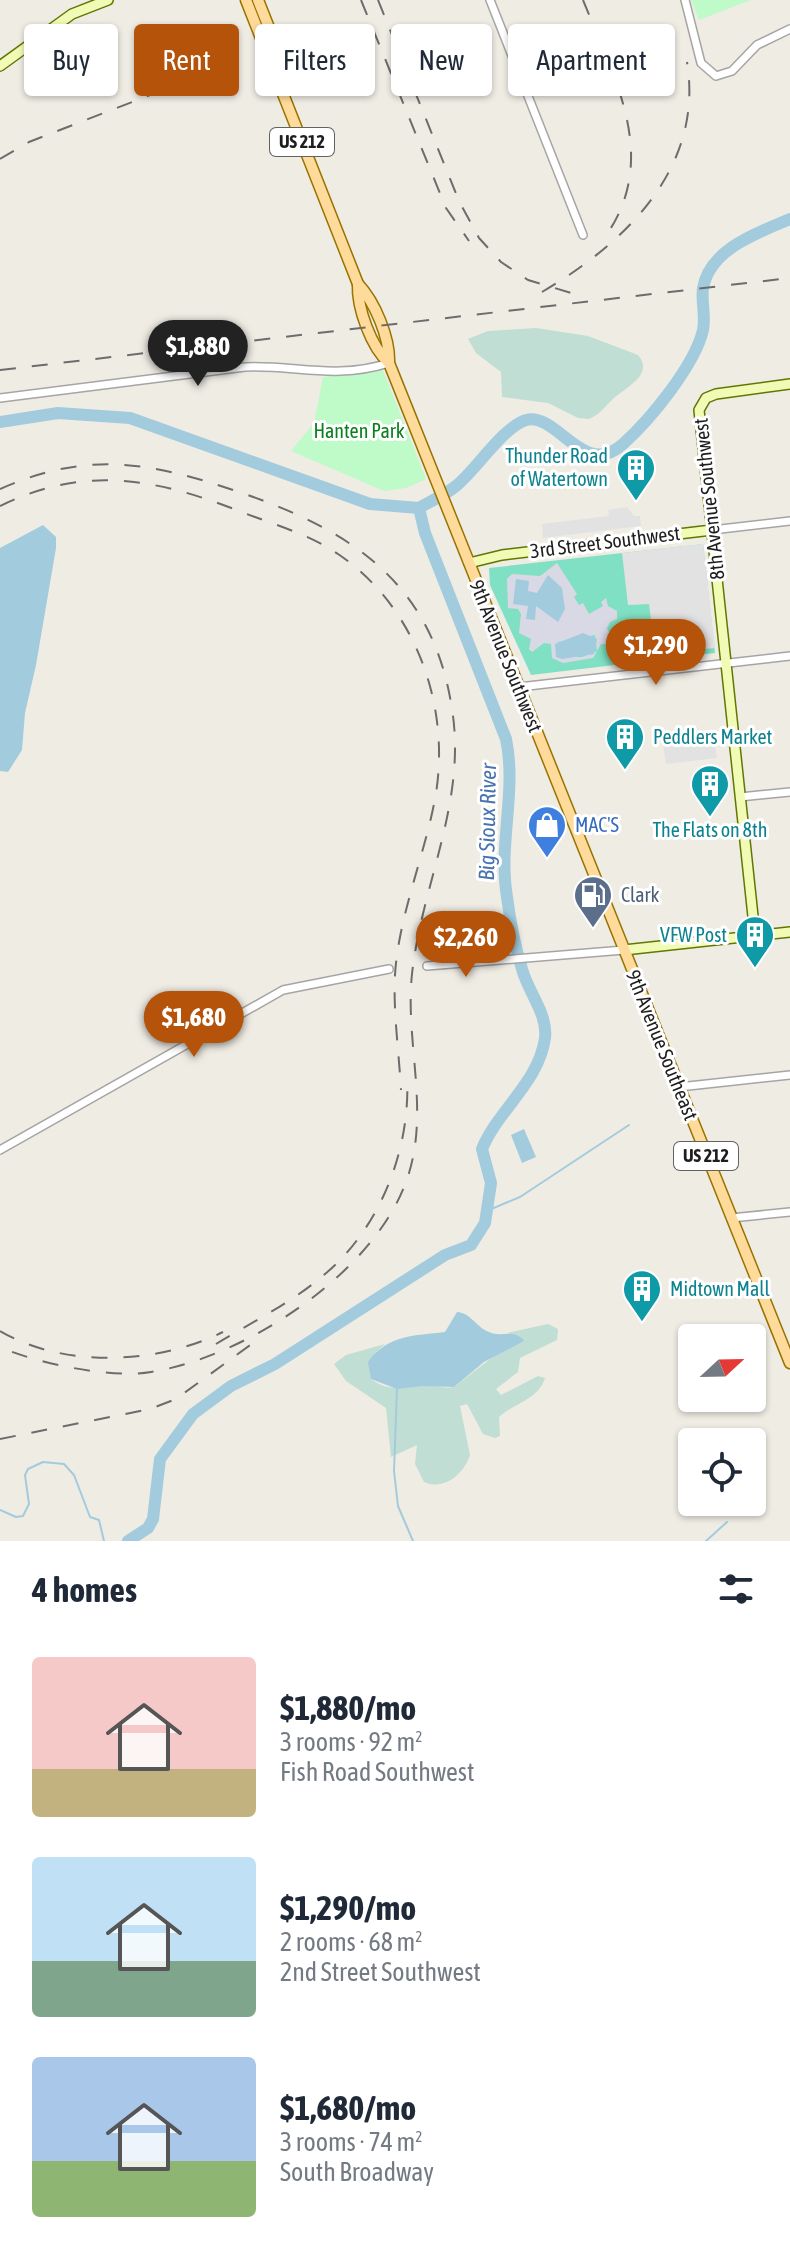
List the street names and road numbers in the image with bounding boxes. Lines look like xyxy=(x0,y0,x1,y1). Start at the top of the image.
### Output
road number: US 212 xyxy=(270,128,334,156)
street label: 8th Avenue Southwest xyxy=(689,417,728,581)
street label: 3rd Street Southwest xyxy=(529,521,681,562)
street label: 9th Avenue Southwest xyxy=(465,576,548,736)
street label: 9th Avenue Southeast xyxy=(622,966,703,1123)
road number: US 212 xyxy=(674,1142,738,1170)

